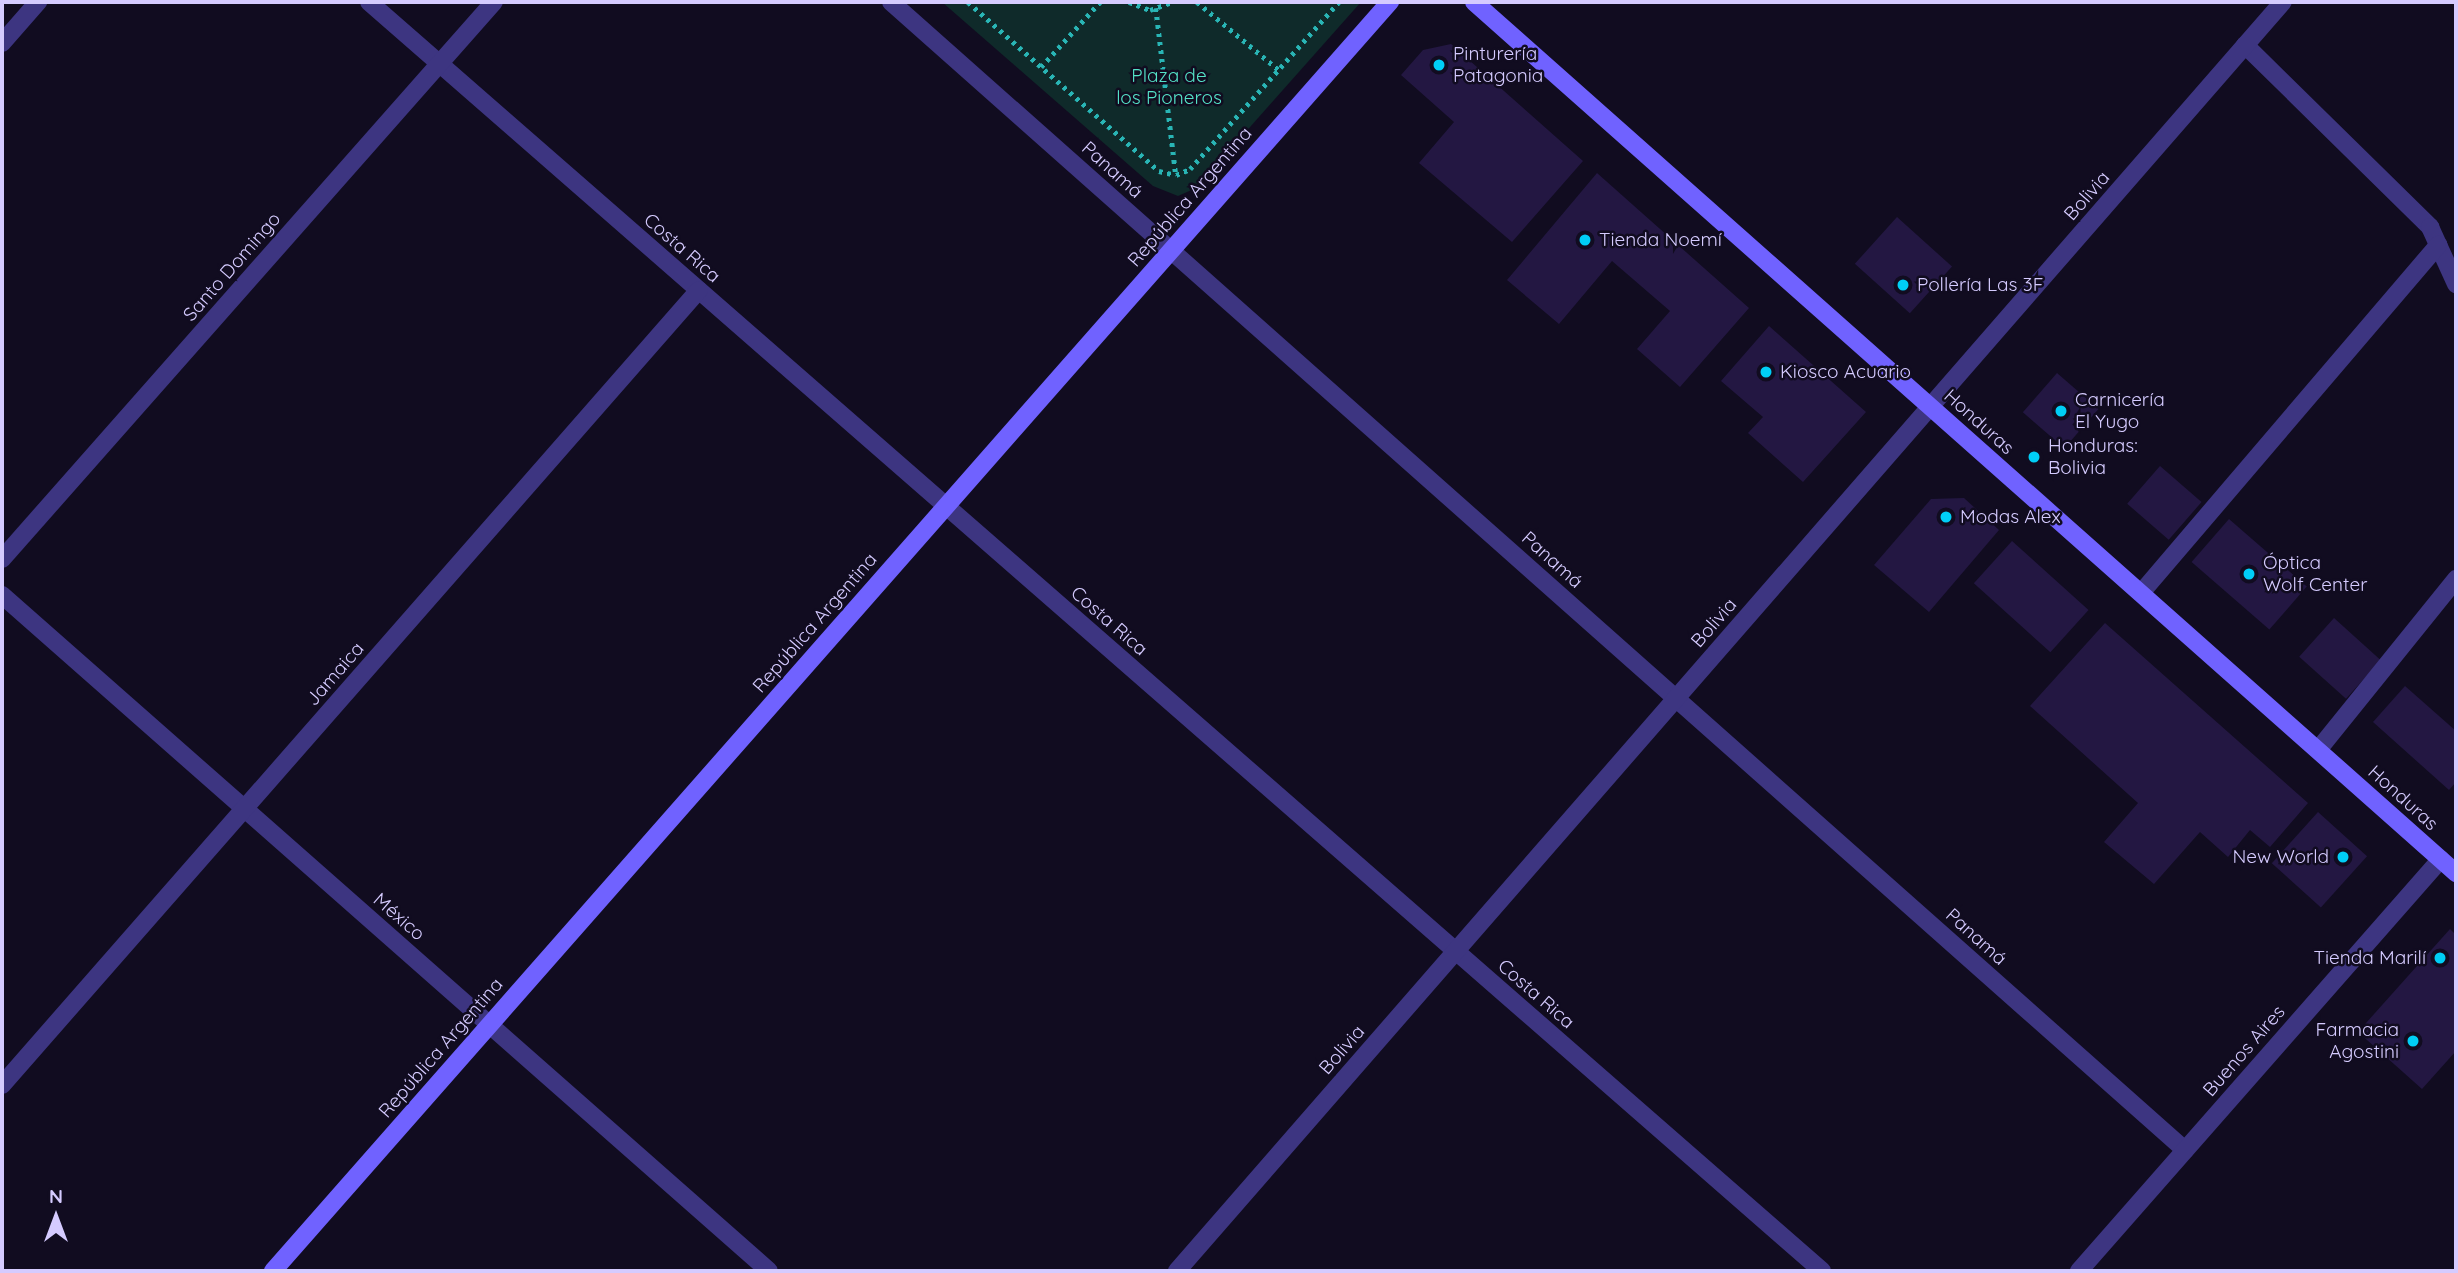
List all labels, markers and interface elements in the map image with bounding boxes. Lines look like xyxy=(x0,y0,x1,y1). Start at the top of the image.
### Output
place label: Pinturería Patagonia xyxy=(1453,43,1543,87)
marker: Pinturería Patagonia xyxy=(1431,57,1447,73)
park label: Plaza de los Pioneros xyxy=(1116,65,1222,109)
street label: República Argentina xyxy=(1123,122,1257,272)
street label: Panamá xyxy=(1077,137,1147,203)
street label: Bolivia xyxy=(2059,167,2115,225)
street label: Santo Domingo xyxy=(179,208,285,326)
street label: Costa Rica xyxy=(639,209,725,287)
place label: Tienda Noemí xyxy=(1599,229,1722,251)
marker: Tienda Noemí xyxy=(1577,232,1593,248)
place label: Pollería Las 3F xyxy=(1917,274,2043,296)
marker: Pollería Las 3F xyxy=(1895,277,1911,293)
place label: Kiosco Acuario xyxy=(1780,361,1911,383)
marker: Kiosco Acuario xyxy=(1758,364,1774,380)
street label: Honduras xyxy=(1939,385,2019,459)
place label: Carnicería El Yugo xyxy=(2075,389,2165,433)
marker: Carnicería El Yugo xyxy=(2053,403,2069,419)
place label: Honduras: Bolivia xyxy=(2048,435,2138,479)
marker: Honduras: Bolivia xyxy=(2026,449,2042,465)
place label: Modas Alex xyxy=(1960,506,2061,528)
marker: Modas Alex xyxy=(1938,509,1954,525)
street label: Panamá xyxy=(1517,527,1587,593)
street label: República Argentina xyxy=(748,548,882,698)
place label: Óptica Wolf Center xyxy=(2263,552,2367,596)
marker: Óptica Wolf Center xyxy=(2241,566,2257,582)
street label: Costa Rica xyxy=(1066,582,1152,660)
street label: Bolivia xyxy=(1686,594,1742,652)
street label: Jamaica xyxy=(301,638,369,710)
street label: Honduras xyxy=(2363,761,2443,835)
place label: New World xyxy=(2232,846,2329,868)
marker: New World xyxy=(2335,849,2351,865)
street label: México xyxy=(369,888,429,946)
street label: Panamá xyxy=(1941,904,2011,970)
place label: Tienda Marilí xyxy=(2313,947,2426,969)
marker: Tienda Marilí xyxy=(2432,950,2448,966)
street label: Costa Rica xyxy=(1493,955,1579,1033)
street label: República Argentina xyxy=(374,973,508,1123)
street label: Buenos Aires xyxy=(2198,1001,2290,1101)
place label: Farmacia Agostini xyxy=(2316,1019,2399,1063)
street label: Bolivia xyxy=(1314,1021,1370,1079)
marker: Farmacia Agostini xyxy=(2405,1033,2421,1049)
north arrow xyxy=(21,1182,91,1252)
text: N xyxy=(49,1184,63,1208)

